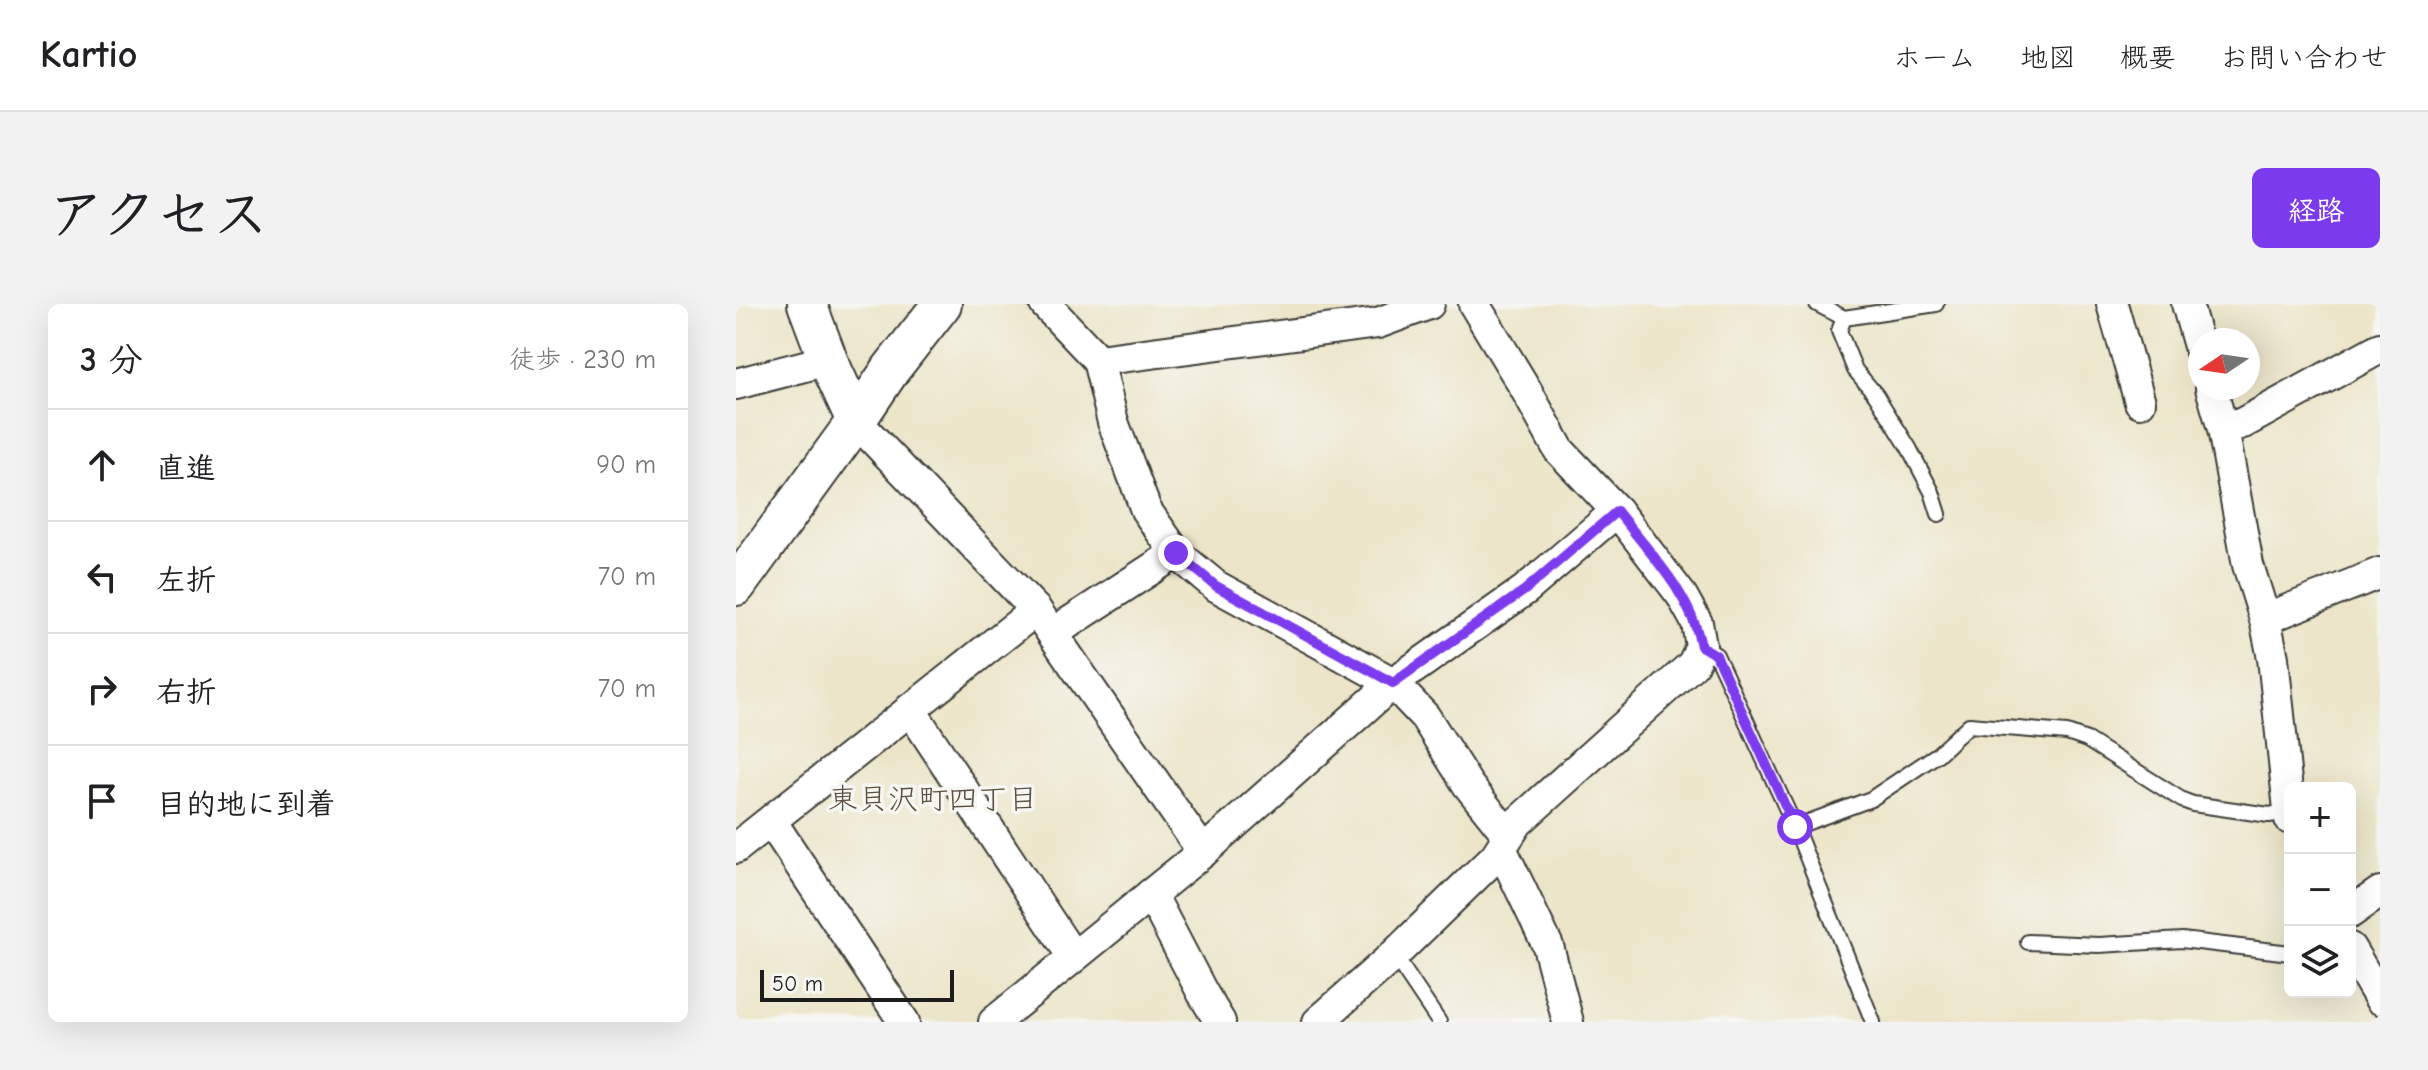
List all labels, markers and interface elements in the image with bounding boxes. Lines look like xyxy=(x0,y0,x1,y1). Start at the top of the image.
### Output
text: Kartio xyxy=(40,33,137,77)
text: ホーム xyxy=(1893,42,1976,74)
text: 地図 xyxy=(2020,42,2076,74)
text: 概要 xyxy=(2120,42,2176,74)
text: お問い合わせ xyxy=(2220,42,2388,74)
button: 経路 xyxy=(2252,168,2380,248)
text: アクセス xyxy=(48,183,269,247)
north arrow xyxy=(2188,328,2260,400)
text: 3 分 xyxy=(80,340,143,380)
text: 徒歩 · 230 m xyxy=(509,345,656,375)
icon: ahead xyxy=(80,443,124,487)
text: 90 m xyxy=(596,450,656,480)
text: 直進 xyxy=(156,451,216,486)
route end xyxy=(1158,535,1194,571)
icon: left xyxy=(80,555,124,599)
text: 70 m xyxy=(598,562,656,592)
text: 左折 xyxy=(156,563,216,598)
icon: right xyxy=(80,667,124,711)
text: 70 m xyxy=(598,674,656,704)
text: 右折 xyxy=(156,675,216,710)
icon: arrive xyxy=(80,779,124,823)
district label: 東貝沢町四丁目 xyxy=(828,782,1038,817)
map controls xyxy=(2284,782,2356,998)
button: + xyxy=(2284,782,2356,854)
text: 目的地に到着 xyxy=(156,787,336,822)
route start xyxy=(1777,809,1813,845)
button: − xyxy=(2284,854,2356,926)
button: layers xyxy=(2284,926,2356,998)
scale bar xyxy=(760,966,954,1002)
text: 50 m xyxy=(772,971,823,997)

